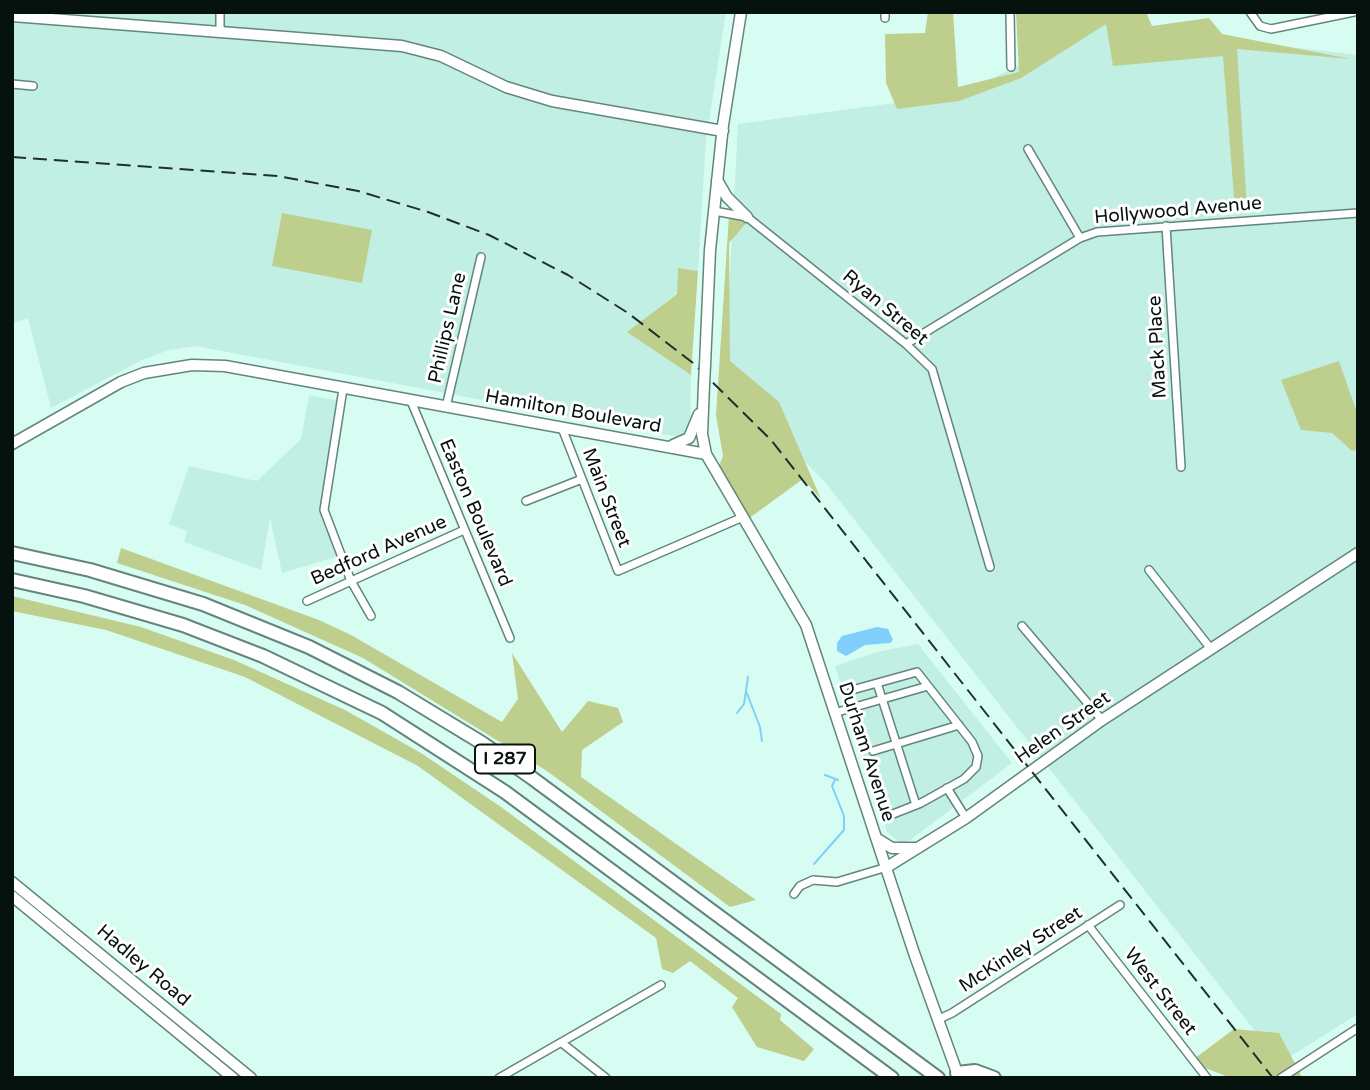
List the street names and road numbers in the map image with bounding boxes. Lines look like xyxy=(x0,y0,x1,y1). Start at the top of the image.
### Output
street label: Hollywood Avenue xyxy=(1093,192,1263,230)
street label: Ryan Street xyxy=(837,265,933,351)
street label: Phillips Lane xyxy=(424,270,472,386)
street label: Mack Place xyxy=(1144,295,1172,399)
street label: Hamilton Boulevard xyxy=(483,385,663,439)
street label: Easton Boulevard xyxy=(434,436,516,590)
street label: Main Street xyxy=(577,445,635,551)
street label: Bedford Avenue xyxy=(308,511,450,591)
street label: Durham Avenue xyxy=(833,679,899,825)
street label: Helen Street xyxy=(1011,687,1115,769)
road number: I 287 xyxy=(475,744,535,774)
street label: McKinley Street xyxy=(955,902,1087,998)
street label: Hadley Road xyxy=(92,920,194,1012)
street label: West Street xyxy=(1119,944,1201,1040)

